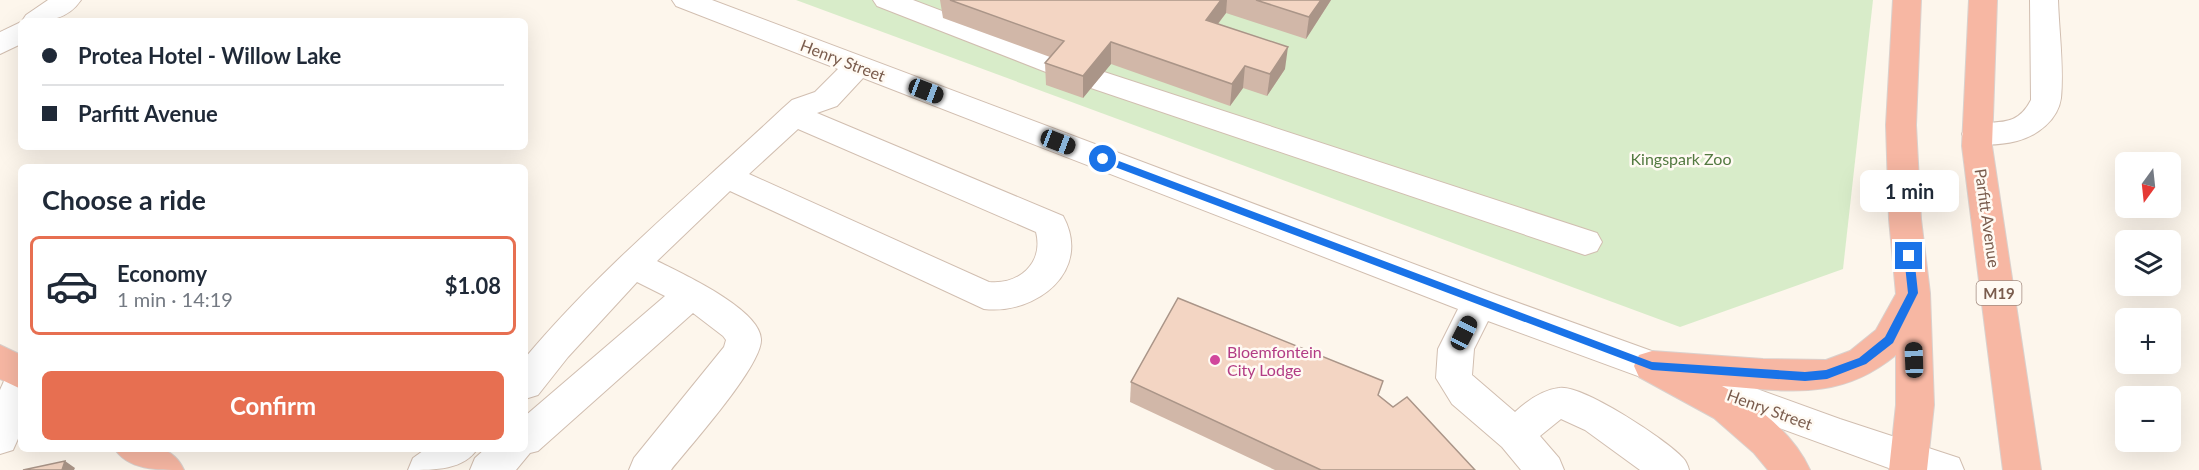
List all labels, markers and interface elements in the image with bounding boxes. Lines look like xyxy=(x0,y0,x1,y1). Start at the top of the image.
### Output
street label: Henry Street xyxy=(798,35,888,85)
text: Protea Hotel - Willow Lake xyxy=(78,42,341,69)
car xyxy=(906,76,946,106)
text: Parfitt Avenue xyxy=(78,100,218,127)
car xyxy=(1038,127,1078,157)
route start xyxy=(1089,145,1116,172)
park label: Kingspark Zoo xyxy=(1631,149,1731,168)
north arrow xyxy=(2115,152,2181,218)
map controls xyxy=(2115,152,2181,452)
street label: Parfitt Avenue xyxy=(1972,167,2004,269)
callout: 1 min xyxy=(1860,169,1958,211)
text: 1 min xyxy=(1885,179,1934,203)
text: Choose a ride xyxy=(42,183,206,216)
button: layers xyxy=(2115,230,2181,296)
route end xyxy=(1895,242,1922,269)
icon: car xyxy=(45,259,99,313)
text: Economy xyxy=(117,260,207,287)
text: $1.08 xyxy=(445,272,501,299)
road number: M19 xyxy=(1976,281,2022,305)
text: 1 min · 14:19 xyxy=(117,287,233,311)
button: + xyxy=(2115,308,2181,374)
car xyxy=(1448,313,1480,353)
place label: Bloemfontein City Lodge xyxy=(1227,342,1322,379)
car xyxy=(1904,342,1924,378)
marker: Bloemfontein City Lodge xyxy=(1208,353,1222,367)
button: Confirm xyxy=(42,371,504,440)
street label: Henry Street xyxy=(1725,385,1815,433)
button: − xyxy=(2115,386,2181,452)

